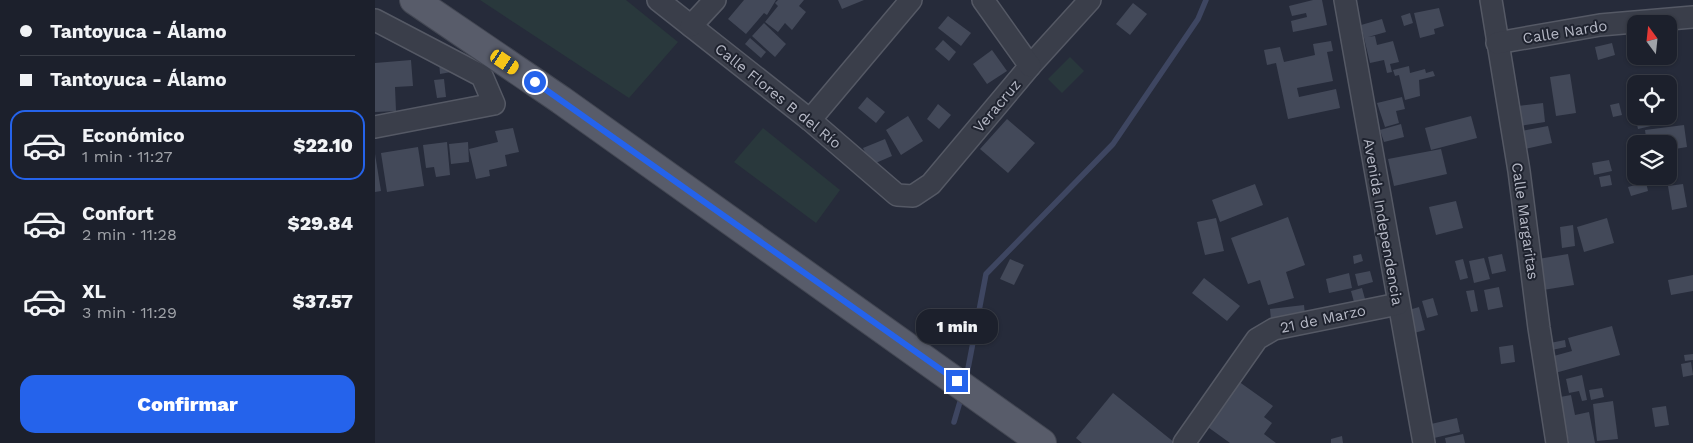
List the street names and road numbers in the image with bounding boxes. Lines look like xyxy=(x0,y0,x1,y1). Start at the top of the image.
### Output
street label: Calle Nardo xyxy=(1521,16,1609,48)
street label: Calle Flores B del Río xyxy=(711,40,845,152)
street label: Veracruz xyxy=(970,76,1024,136)
street label: Avenida Independencia xyxy=(1359,137,1407,307)
street label: Calle Margaritas xyxy=(1508,161,1542,281)
street label: 21 de Marzo xyxy=(1279,301,1367,337)

